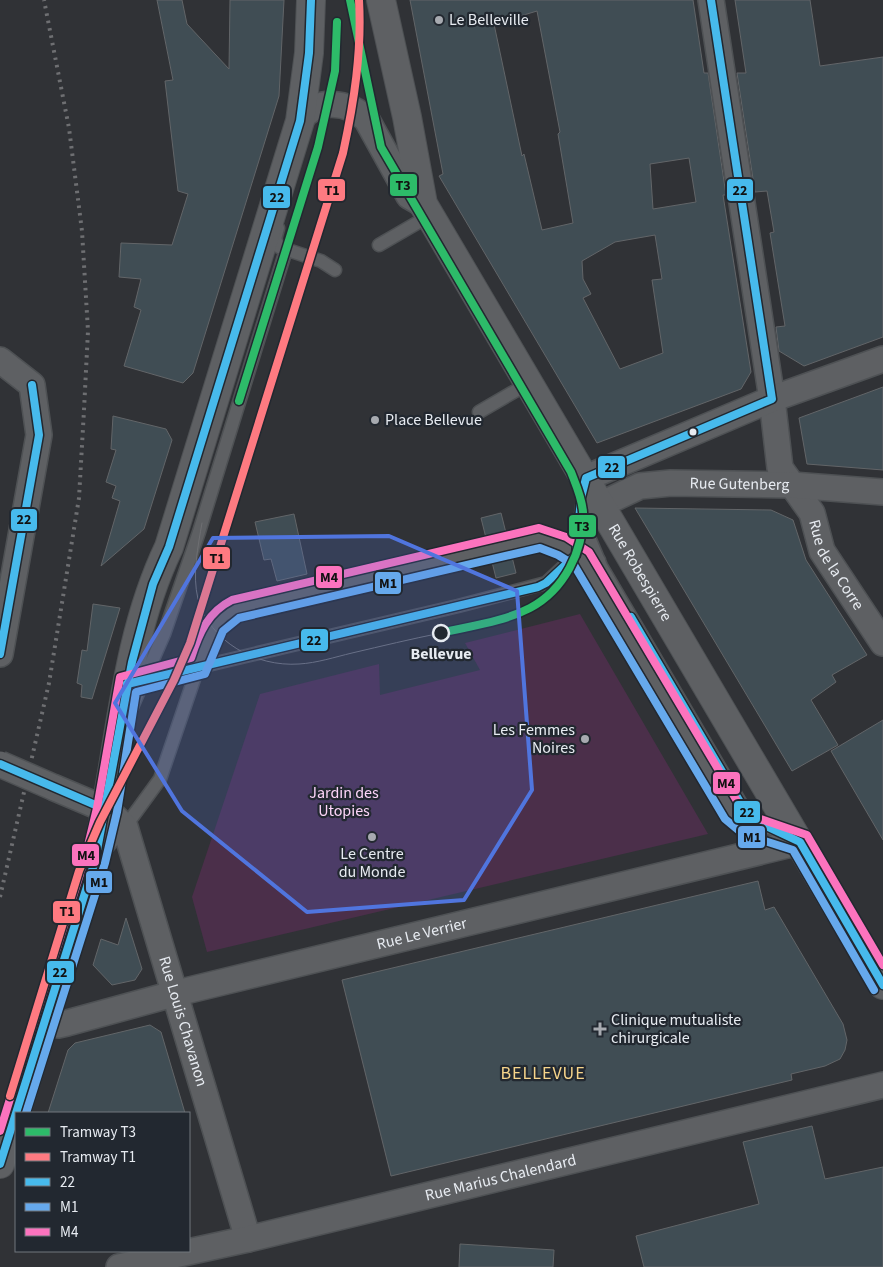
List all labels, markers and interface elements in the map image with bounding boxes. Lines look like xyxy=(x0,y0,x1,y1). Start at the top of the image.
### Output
place label: Le Belleville xyxy=(449,9,529,31)
marker: Le Belleville xyxy=(433,14,445,26)
line badge: T3 xyxy=(389,173,418,197)
text: T3 xyxy=(395,176,411,196)
line badge: T1 xyxy=(317,178,346,202)
line badge: 22 xyxy=(726,178,754,202)
text: T1 xyxy=(324,181,340,201)
text: 22 xyxy=(733,181,747,201)
line badge: 22 xyxy=(262,185,291,209)
text: 22 xyxy=(270,188,284,208)
place label: Place Bellevue xyxy=(385,409,482,431)
marker: Place Bellevue xyxy=(369,414,381,426)
unlabelled marker xyxy=(688,427,698,437)
line badge: 22 xyxy=(597,455,626,479)
text: 22 xyxy=(605,458,619,478)
street label: Rue Gutenberg xyxy=(690,472,790,496)
line badge: 22 xyxy=(10,508,38,532)
text: 22 xyxy=(17,510,31,530)
line badge: T3 xyxy=(568,514,597,538)
text: T3 xyxy=(574,517,590,537)
street label: Rue de la Corre xyxy=(803,517,869,615)
street label: Rue Robespierre xyxy=(603,520,677,625)
line badge: T1 xyxy=(202,546,231,570)
text: T1 xyxy=(209,549,225,569)
line badge: M4 xyxy=(315,565,343,589)
text: M4 xyxy=(320,568,339,588)
line badge: M1 xyxy=(374,571,402,595)
text: M1 xyxy=(379,574,397,594)
marker: Bellevue xyxy=(432,624,450,642)
line badge: 22 xyxy=(300,628,329,652)
text: 22 xyxy=(307,631,321,651)
place label: Bellevue xyxy=(410,643,472,665)
place label: Les Femmes Noires xyxy=(493,719,575,759)
marker: Les Femmes Noires xyxy=(579,733,591,745)
line badge: M4 xyxy=(712,771,741,795)
text: M4 xyxy=(717,774,736,794)
park label: Jardin des Utopies xyxy=(309,782,379,822)
line badge: 22 xyxy=(733,800,761,824)
text: 22 xyxy=(740,803,754,823)
line badge: M1 xyxy=(737,825,766,849)
text: M1 xyxy=(743,828,761,848)
marker: Le Centre du Monde xyxy=(366,831,378,843)
line badge: M4 xyxy=(71,843,100,867)
place label: Le Centre du Monde xyxy=(339,843,405,883)
text: M4 xyxy=(77,846,96,866)
line badge: M1 xyxy=(85,870,113,894)
text: M1 xyxy=(90,873,108,893)
line badge: T1 xyxy=(52,900,81,924)
text: T1 xyxy=(59,902,75,922)
street label: Rue Le Verrier xyxy=(374,912,470,955)
street label: Rue Louis Chavanon xyxy=(153,953,213,1089)
line badge: 22 xyxy=(46,960,75,984)
text: 22 xyxy=(53,963,67,983)
place label: Clinique mutualiste chirurgicale xyxy=(611,1009,741,1049)
marker: Clinique mutualiste chirurgicale xyxy=(593,1022,607,1036)
district label: BELLEVUE xyxy=(500,1061,586,1086)
legend xyxy=(15,1112,190,1252)
text: Tramway T3 xyxy=(60,1122,136,1143)
text: Tramway T1 xyxy=(60,1147,136,1168)
street label: Rue Marius Chalendard xyxy=(423,1149,578,1207)
text: 22 xyxy=(60,1172,75,1193)
text: M1 xyxy=(60,1197,78,1218)
text: M4 xyxy=(60,1222,79,1243)

